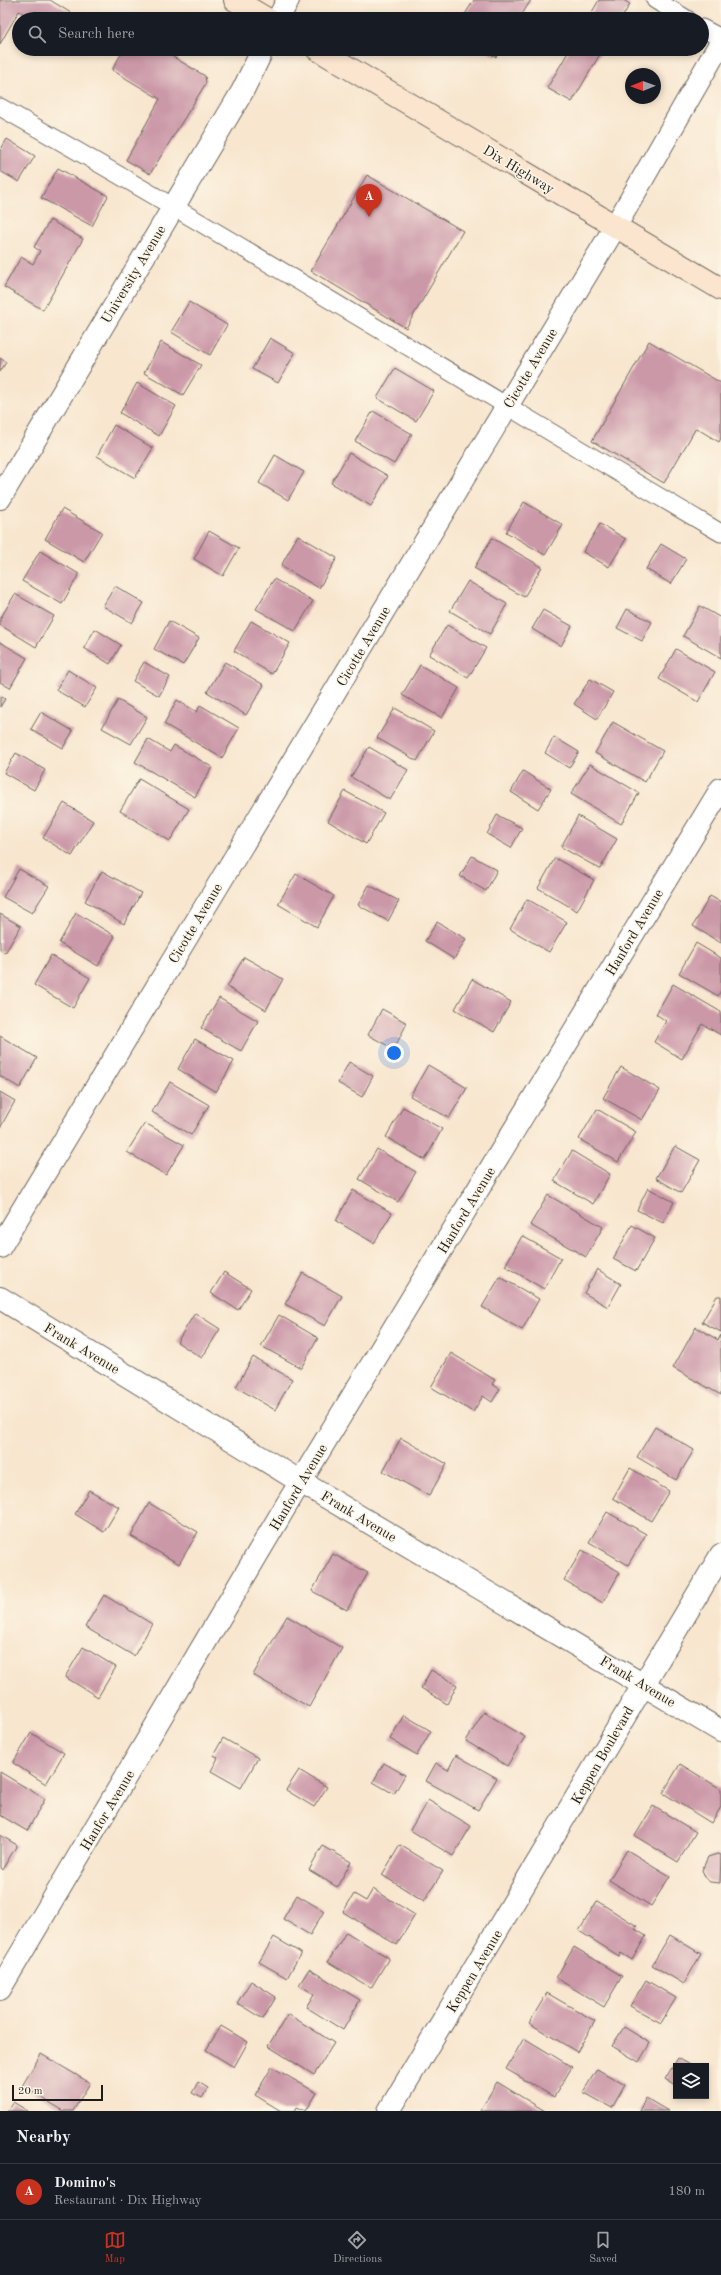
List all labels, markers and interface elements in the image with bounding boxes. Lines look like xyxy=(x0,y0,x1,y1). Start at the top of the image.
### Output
search box xyxy=(12,12,709,56)
icon: search xyxy=(26,23,48,45)
text: Search here xyxy=(58,27,135,42)
north arrow xyxy=(625,68,661,104)
street label: Dix Highway xyxy=(480,143,557,197)
pin: A xyxy=(356,184,382,217)
street label: University Avenue xyxy=(99,223,169,326)
street label: Cicotte Avenue xyxy=(501,326,560,411)
street label: Cicotte Avenue xyxy=(334,604,393,689)
street label: Cicotte Avenue xyxy=(166,881,225,966)
street label: Hanford Avenue xyxy=(603,887,666,978)
your location xyxy=(384,1043,404,1063)
street label: Hanford Avenue xyxy=(435,1165,498,1256)
street label: Frank Avenue xyxy=(41,1321,122,1377)
street label: Hanford Avenue xyxy=(267,1442,330,1533)
street label: Frank Avenue xyxy=(318,1489,399,1545)
street label: Frank Avenue xyxy=(597,1654,678,1710)
street label: Keppen Boulevard xyxy=(569,1704,637,1807)
street label: Hanfor Avenue xyxy=(78,1768,137,1853)
street label: Keppen Avenue xyxy=(445,1928,505,2015)
map controls xyxy=(673,2063,709,2099)
button: layers xyxy=(673,2063,709,2099)
scale bar xyxy=(12,2083,103,2102)
text: 20 m xyxy=(18,2086,43,2097)
text: Nearby xyxy=(16,2129,71,2146)
text: Domino's xyxy=(54,2176,116,2191)
text: A xyxy=(24,2185,34,2198)
text: 180 m xyxy=(668,2185,705,2198)
text: Restaurant · Dix Highway xyxy=(54,2194,202,2207)
tab: Map xyxy=(104,2229,126,2267)
tab: Directions xyxy=(333,2229,382,2267)
tab: Saved xyxy=(589,2229,617,2267)

